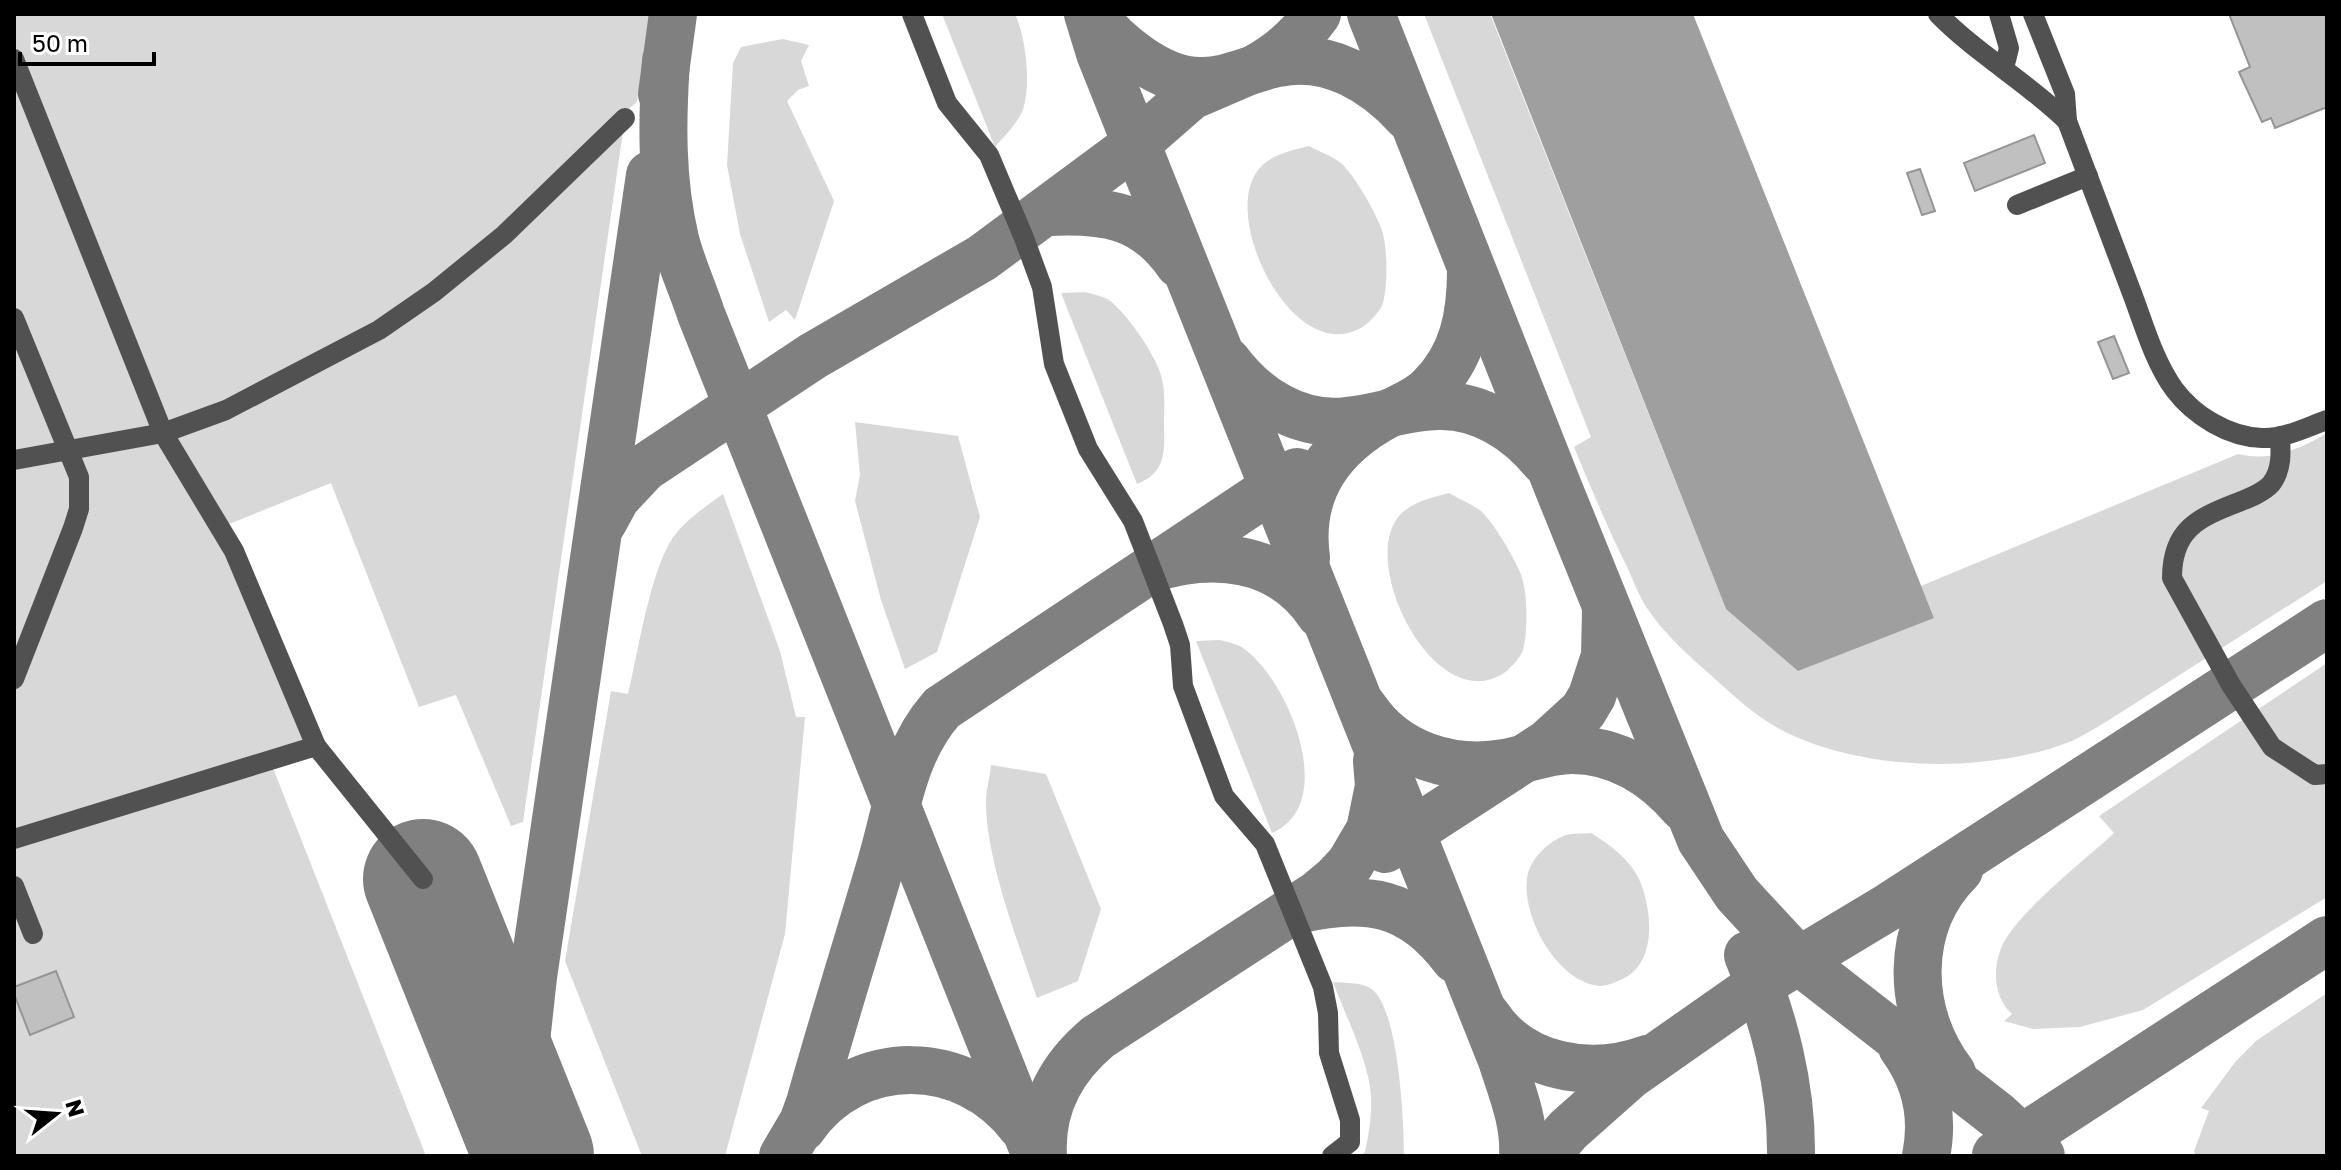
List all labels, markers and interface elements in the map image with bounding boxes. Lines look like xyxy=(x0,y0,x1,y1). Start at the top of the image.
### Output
scale bar xyxy=(20,16,154,66)
text: 50 m xyxy=(32,28,88,57)
north arrow xyxy=(16,1074,96,1154)
text: N xyxy=(60,1096,91,1120)

